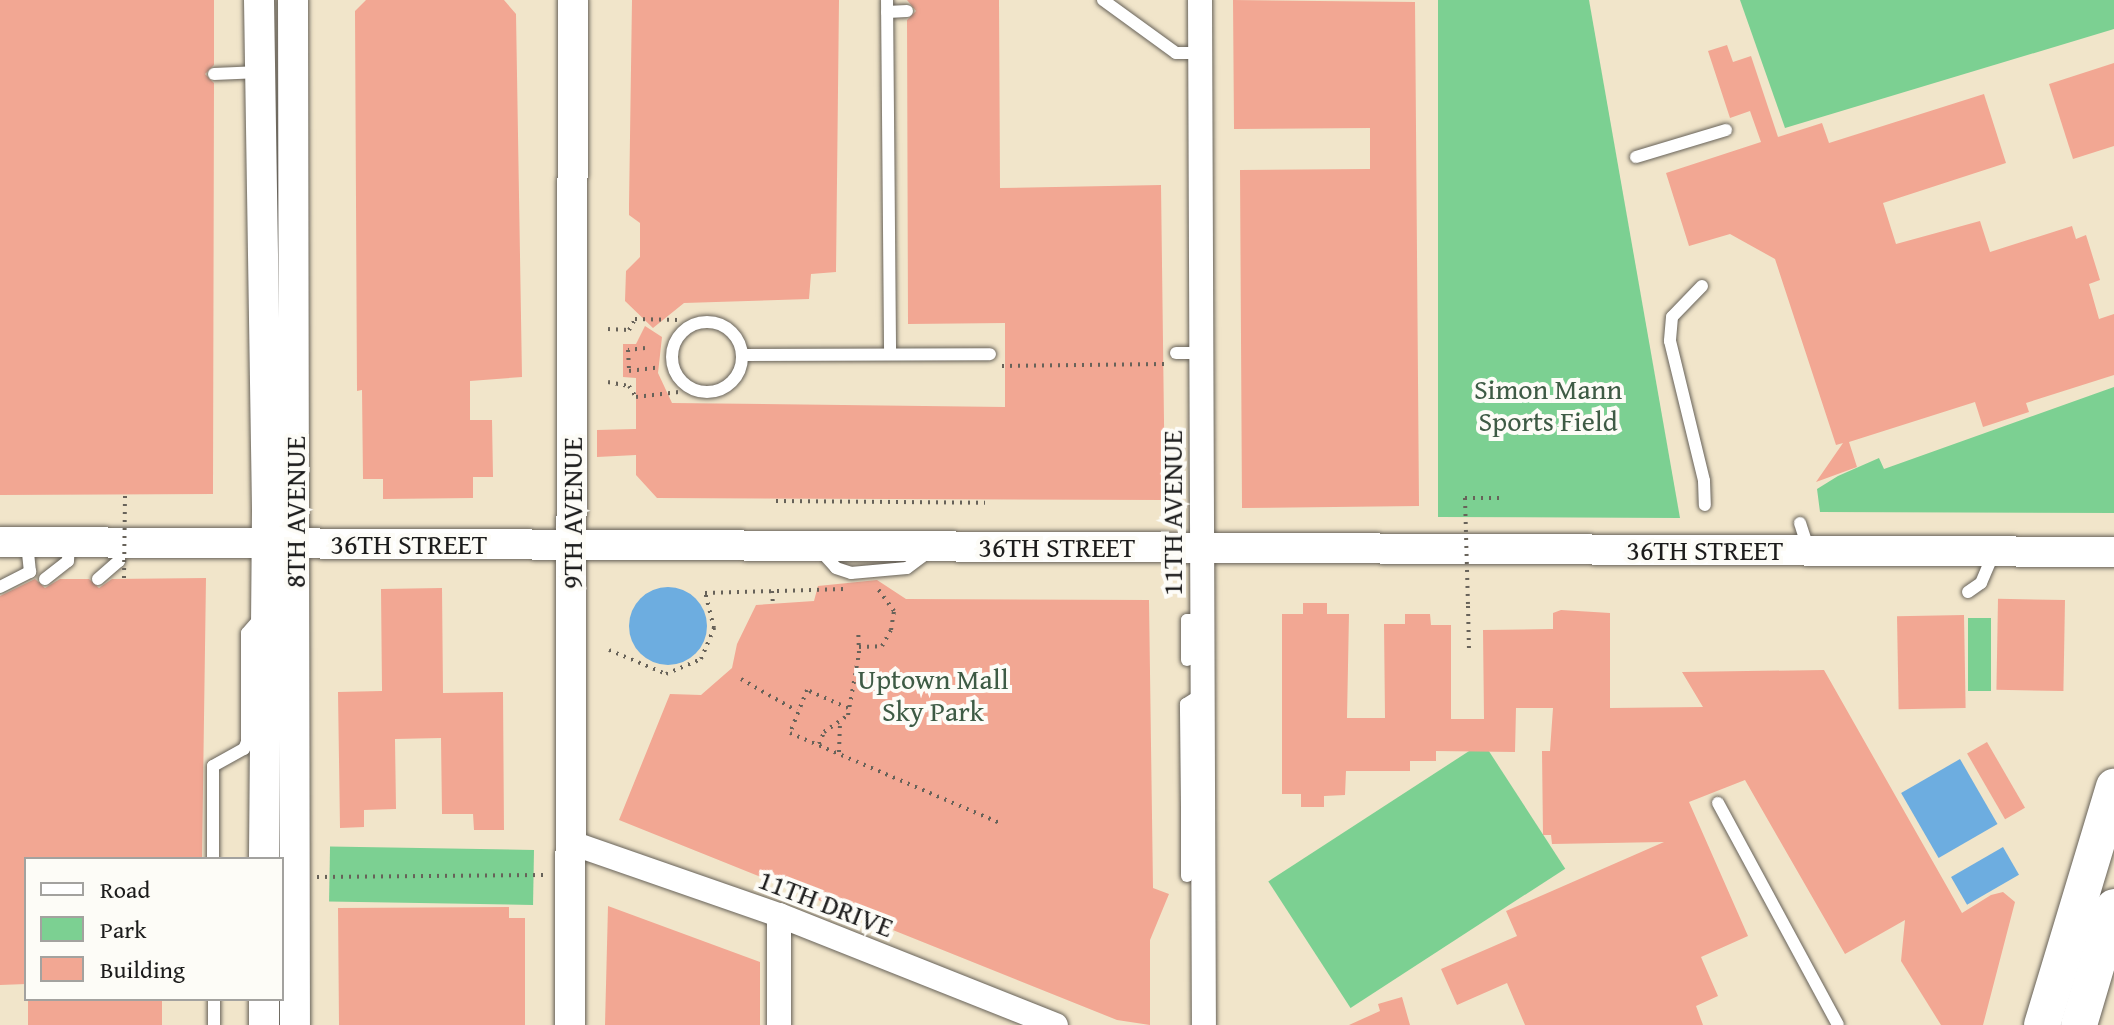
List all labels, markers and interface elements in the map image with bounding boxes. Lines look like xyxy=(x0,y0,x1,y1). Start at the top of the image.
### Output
park label: Simon Mann Sports Field xyxy=(1474,372,1622,438)
street label: 11TH AVENUE xyxy=(1155,430,1189,596)
street label: 8TH AVENUE xyxy=(278,436,312,588)
street label: 9TH AVENUE xyxy=(555,437,589,589)
street label: 36TH STREET xyxy=(331,527,487,561)
street label: 36TH STREET xyxy=(979,530,1135,564)
street label: 36TH STREET xyxy=(1627,533,1783,567)
park label: Uptown Mall Sky Park xyxy=(858,662,1008,728)
legend xyxy=(24,857,284,1001)
street label: 11TH DRIVE xyxy=(754,862,898,944)
text: Road xyxy=(100,872,150,907)
text: Park xyxy=(100,912,146,947)
text: Building xyxy=(100,952,185,987)

